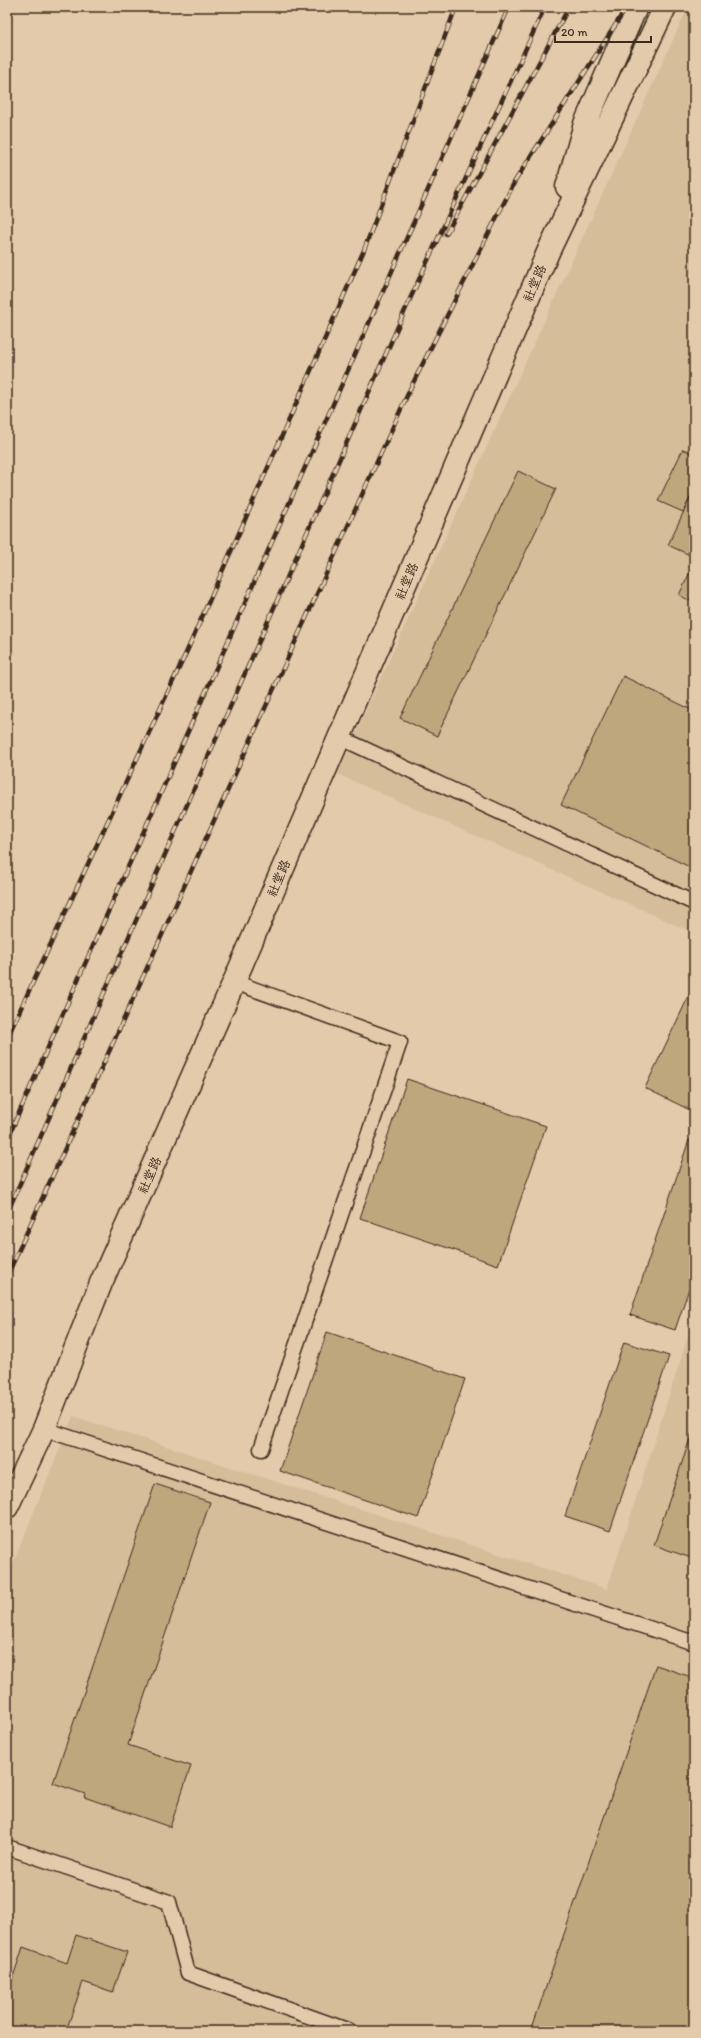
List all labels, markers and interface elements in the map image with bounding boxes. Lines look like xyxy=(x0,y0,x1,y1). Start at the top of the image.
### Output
scale bar xyxy=(555,18,651,44)
text: 20 m xyxy=(561,25,588,39)
street label: 社堂路 xyxy=(520,262,549,304)
street label: 社堂路 xyxy=(392,560,421,602)
street label: 社堂路 xyxy=(264,857,293,899)
street label: 社堂路 xyxy=(135,1154,164,1196)

